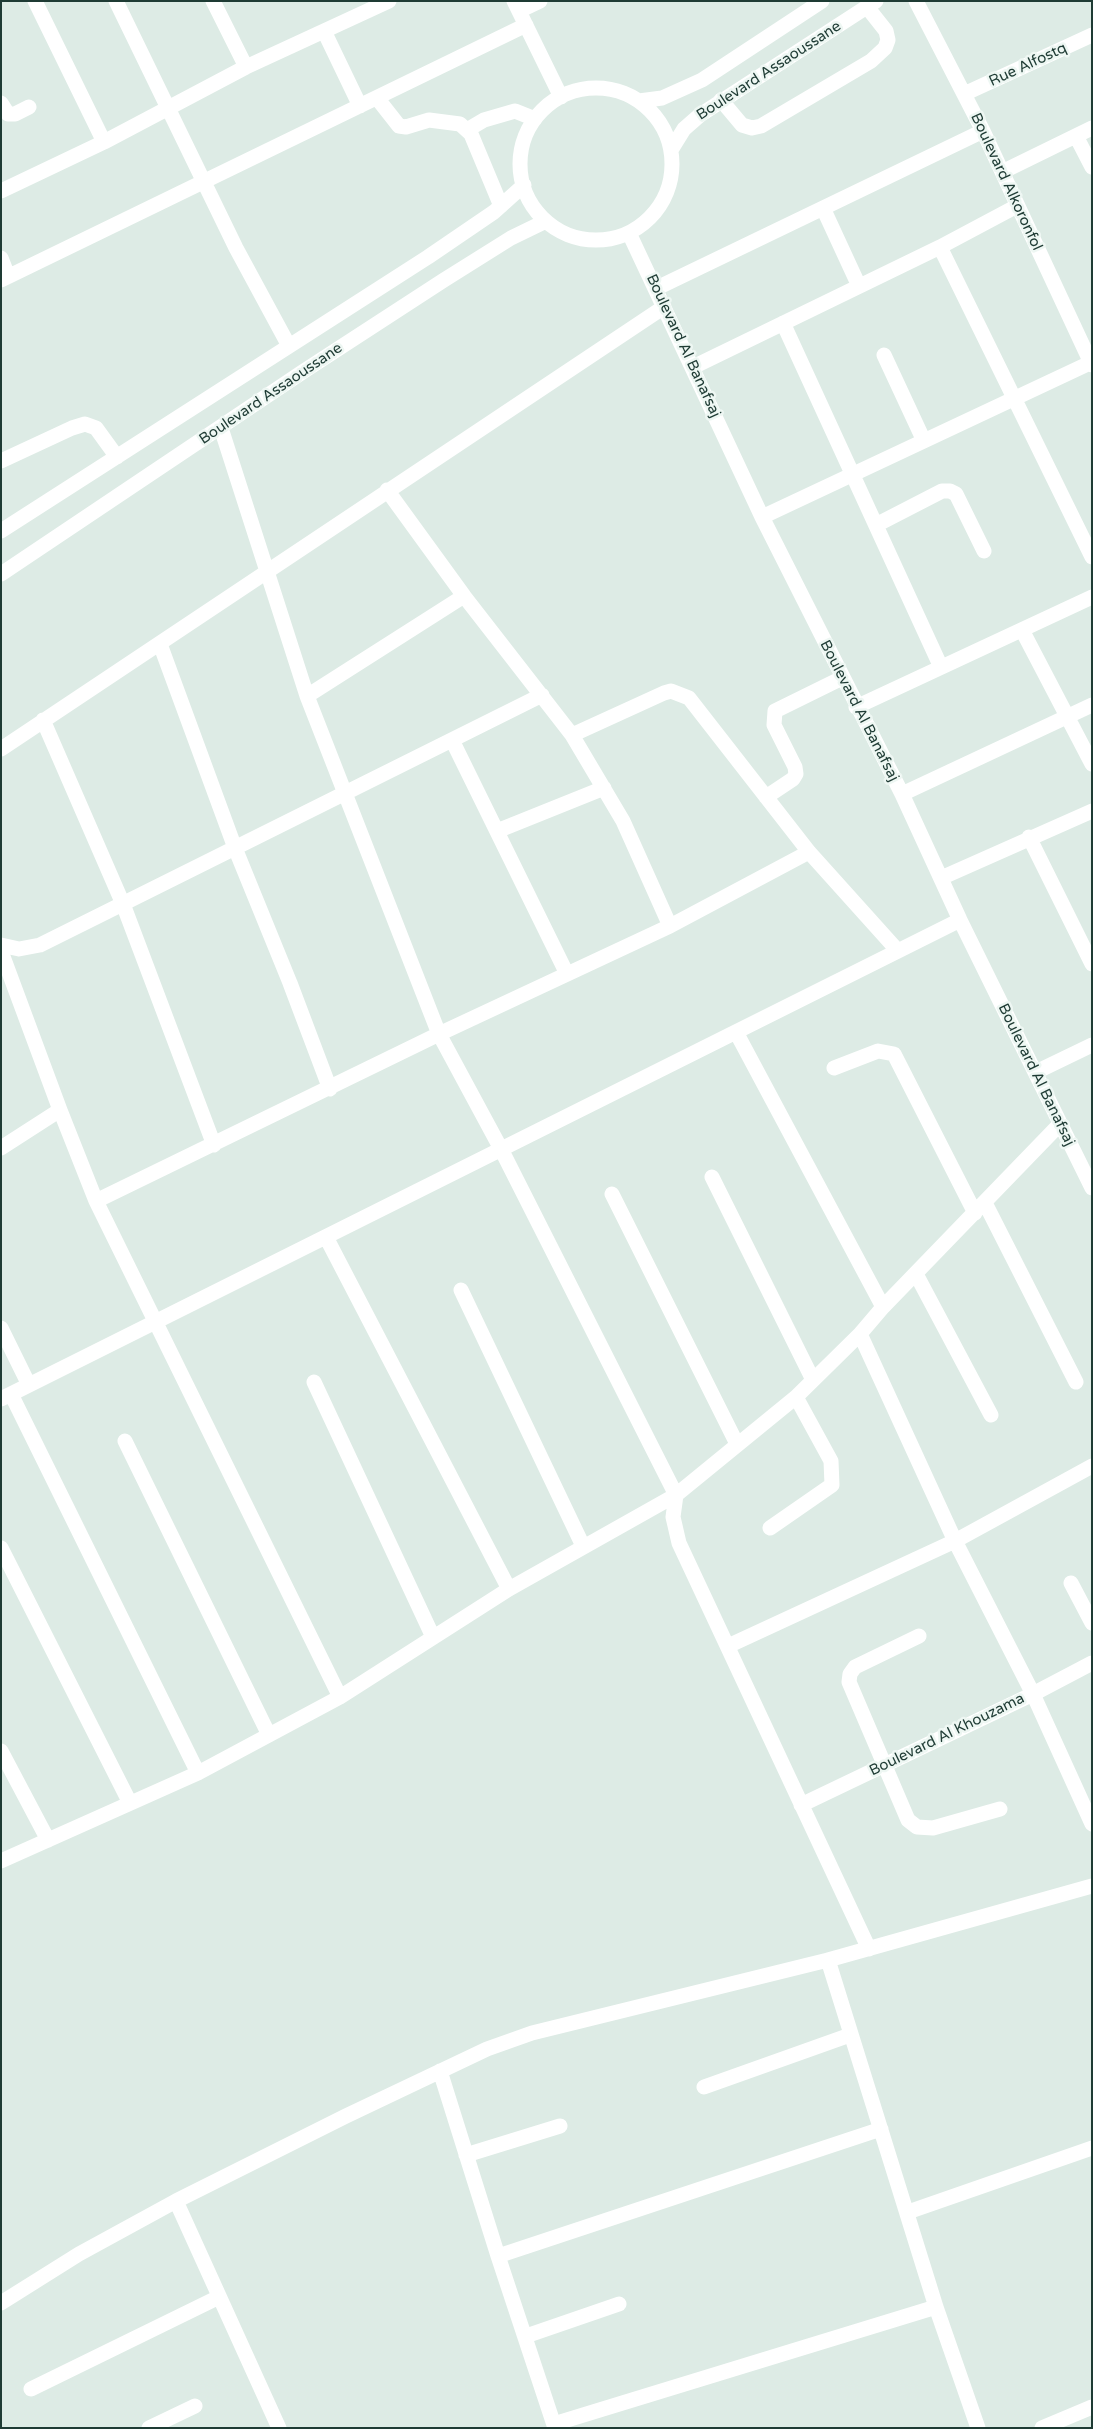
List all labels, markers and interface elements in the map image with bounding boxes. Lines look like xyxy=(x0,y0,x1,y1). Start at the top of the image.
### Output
street label: Boulevard Assaoussane xyxy=(693,18,845,124)
street label: Rue Alfostq xyxy=(986,39,1070,91)
street label: Boulevard Alkoronfol xyxy=(966,110,1046,254)
street label: Boulevard Al Banafsaj xyxy=(642,272,724,420)
street label: Boulevard Assaoussane xyxy=(196,339,346,449)
street label: Boulevard Al Banafsaj xyxy=(816,637,902,785)
street label: Boulevard Al Banafsaj xyxy=(994,1001,1078,1149)
street label: Boulevard Al Khouzama xyxy=(867,1690,1027,1780)

